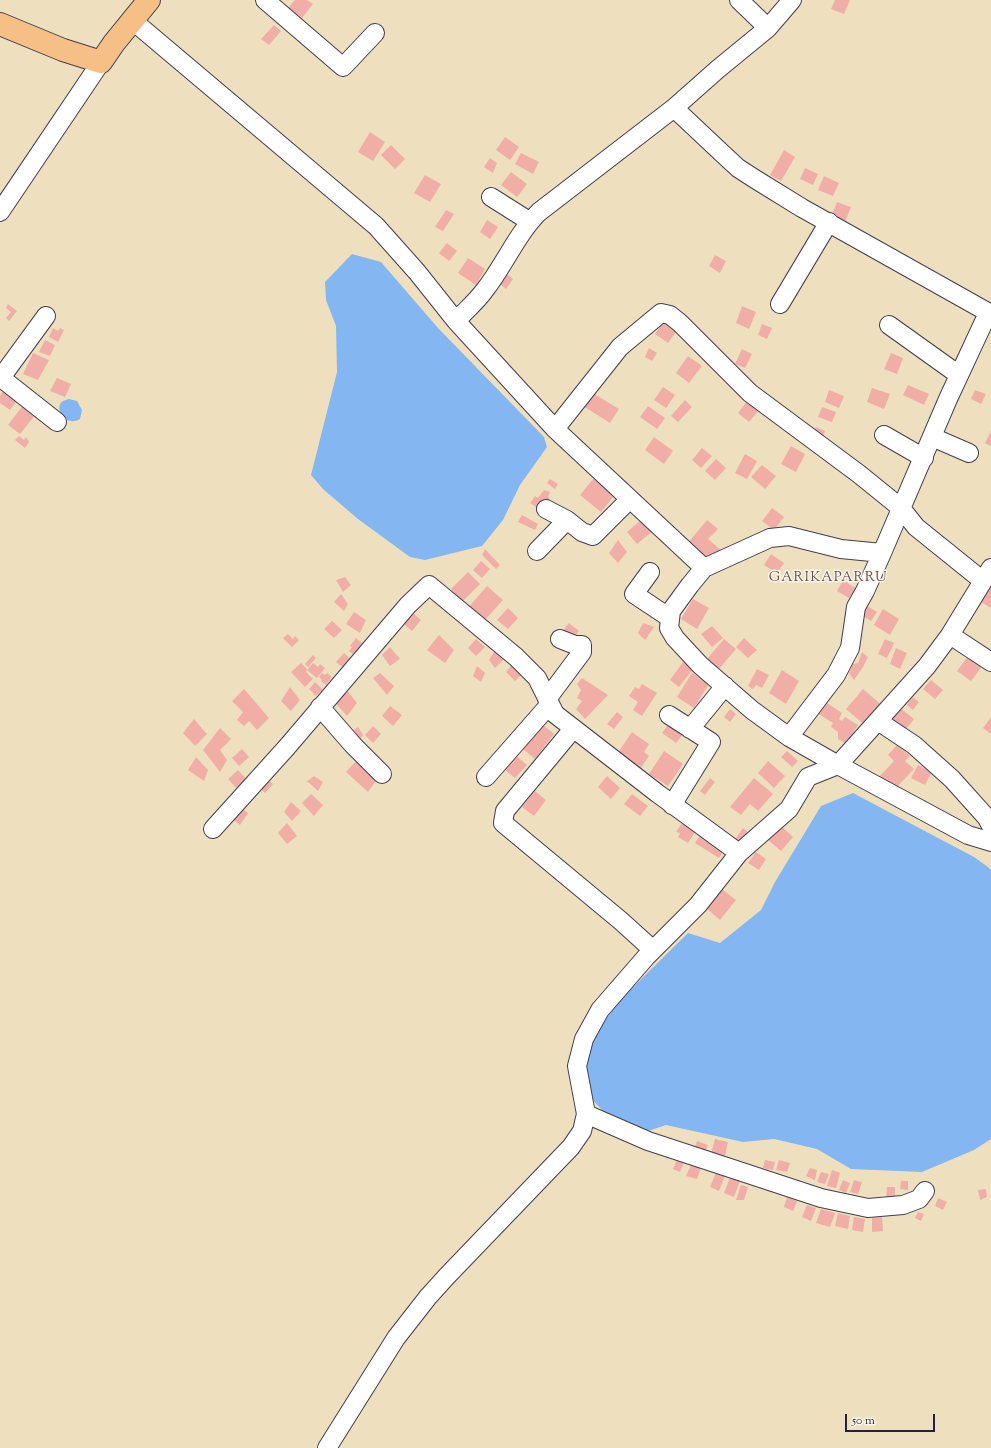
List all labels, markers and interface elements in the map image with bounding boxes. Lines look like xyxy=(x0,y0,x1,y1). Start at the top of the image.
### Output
district label: GARIKAPARRU xyxy=(769,571,887,587)
scale bar xyxy=(847,1406,937,1432)
text: 50 m xyxy=(852,1412,875,1430)

